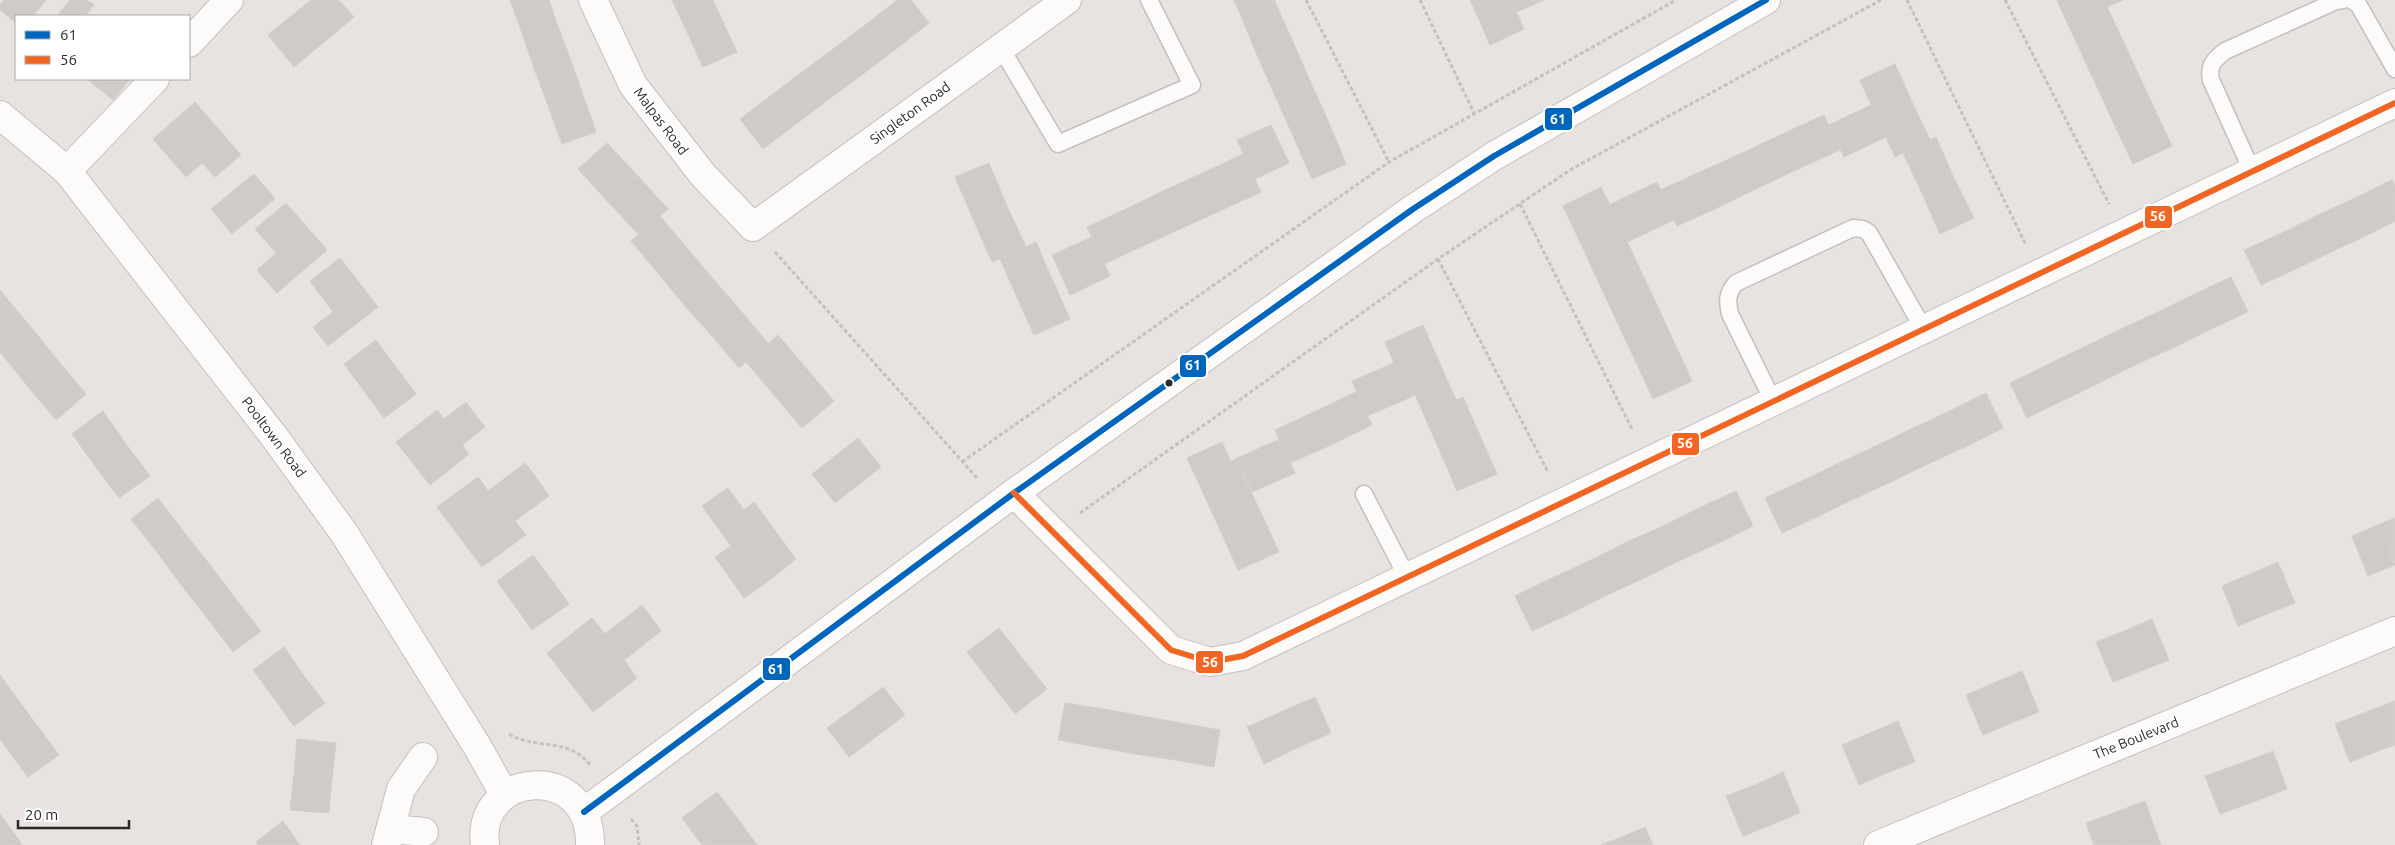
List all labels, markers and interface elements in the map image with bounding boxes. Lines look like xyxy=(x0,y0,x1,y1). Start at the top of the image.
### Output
legend xyxy=(15,15,190,80)
text: 61 xyxy=(60,26,77,43)
text: 56 xyxy=(60,51,77,68)
street label: Singleton Road xyxy=(867,79,953,147)
street label: Malpas Road xyxy=(631,84,691,158)
line badge: 61 xyxy=(1544,107,1573,131)
text: 61 xyxy=(1550,111,1566,127)
line badge: 56 xyxy=(2144,205,2173,229)
text: 56 xyxy=(2150,208,2166,224)
line badge: 61 xyxy=(1179,354,1207,378)
text: 61 xyxy=(1185,357,1201,373)
unlabelled marker xyxy=(1164,378,1174,388)
street label: Pooltown Road xyxy=(239,394,309,480)
line badge: 56 xyxy=(1671,432,1700,456)
text: 56 xyxy=(1677,435,1693,451)
line badge: 56 xyxy=(1195,650,1224,674)
text: 56 xyxy=(1202,654,1218,670)
line badge: 61 xyxy=(762,657,791,681)
text: 61 xyxy=(768,661,784,677)
street label: The Boulevard xyxy=(2091,714,2181,762)
scale bar xyxy=(18,798,129,830)
text: 20 m xyxy=(25,806,58,823)

